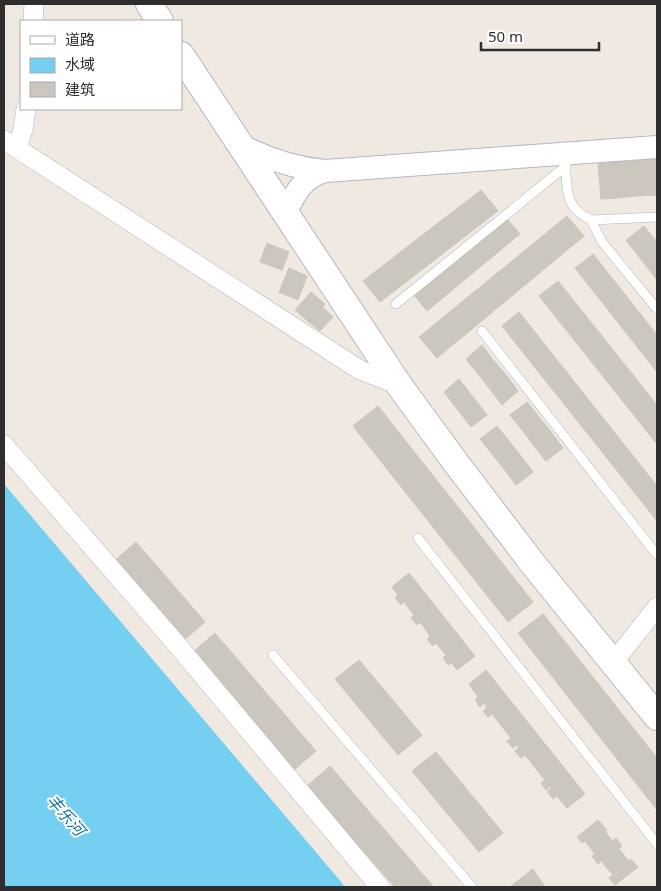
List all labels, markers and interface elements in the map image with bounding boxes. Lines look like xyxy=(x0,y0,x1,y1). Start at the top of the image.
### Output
legend xyxy=(20,20,182,110)
scale bar xyxy=(481,20,598,52)
text: 50 m xyxy=(488,26,523,46)
text: 道路 xyxy=(65,29,95,49)
text: 水域 xyxy=(65,54,95,74)
text: 建筑 xyxy=(65,79,95,99)
water label: 丰乐河 xyxy=(42,790,92,843)

